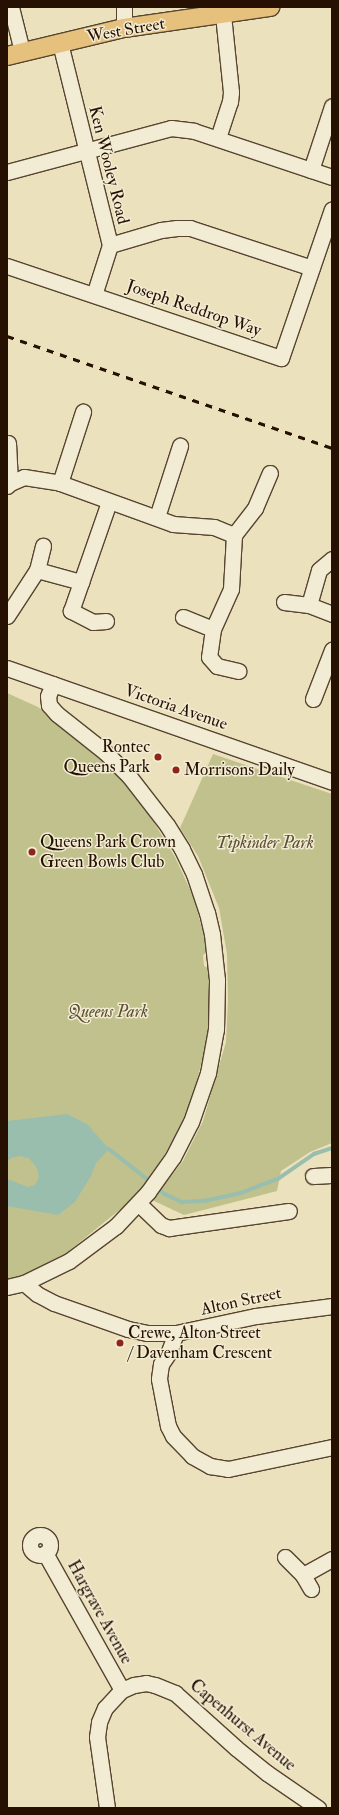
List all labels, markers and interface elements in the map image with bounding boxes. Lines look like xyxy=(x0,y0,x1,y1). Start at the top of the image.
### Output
street label: West Street xyxy=(85,13,167,47)
street label: Ken Wooley Road xyxy=(84,104,134,226)
street label: Joseph Reddrop Way xyxy=(124,275,264,341)
street label: Victoria Avenue xyxy=(122,680,230,734)
place label: Rontec Queens Park xyxy=(64,737,150,777)
marker: Rontec Queens Park xyxy=(153,752,163,762)
place label: Morrisons Daily xyxy=(184,760,295,780)
marker: Morrisons Daily xyxy=(171,765,181,775)
place label: Queens Park Crown Green Bowls Club xyxy=(40,832,176,872)
park label: Tipkinder Park xyxy=(216,833,314,853)
marker: Queens Park Crown Green Bowls Club xyxy=(27,847,37,857)
park label: Queens Park xyxy=(68,1002,148,1022)
street label: Alton Street xyxy=(199,1282,283,1320)
place label: Crewe, Alton Street / Davenham Crescent xyxy=(128,1323,272,1363)
marker: Crewe, Alton Street / Davenham Crescent xyxy=(115,1338,125,1348)
street label: Hargrave Avenue xyxy=(63,1556,137,1668)
street label: Capenhurst Avenue xyxy=(186,1675,300,1775)

